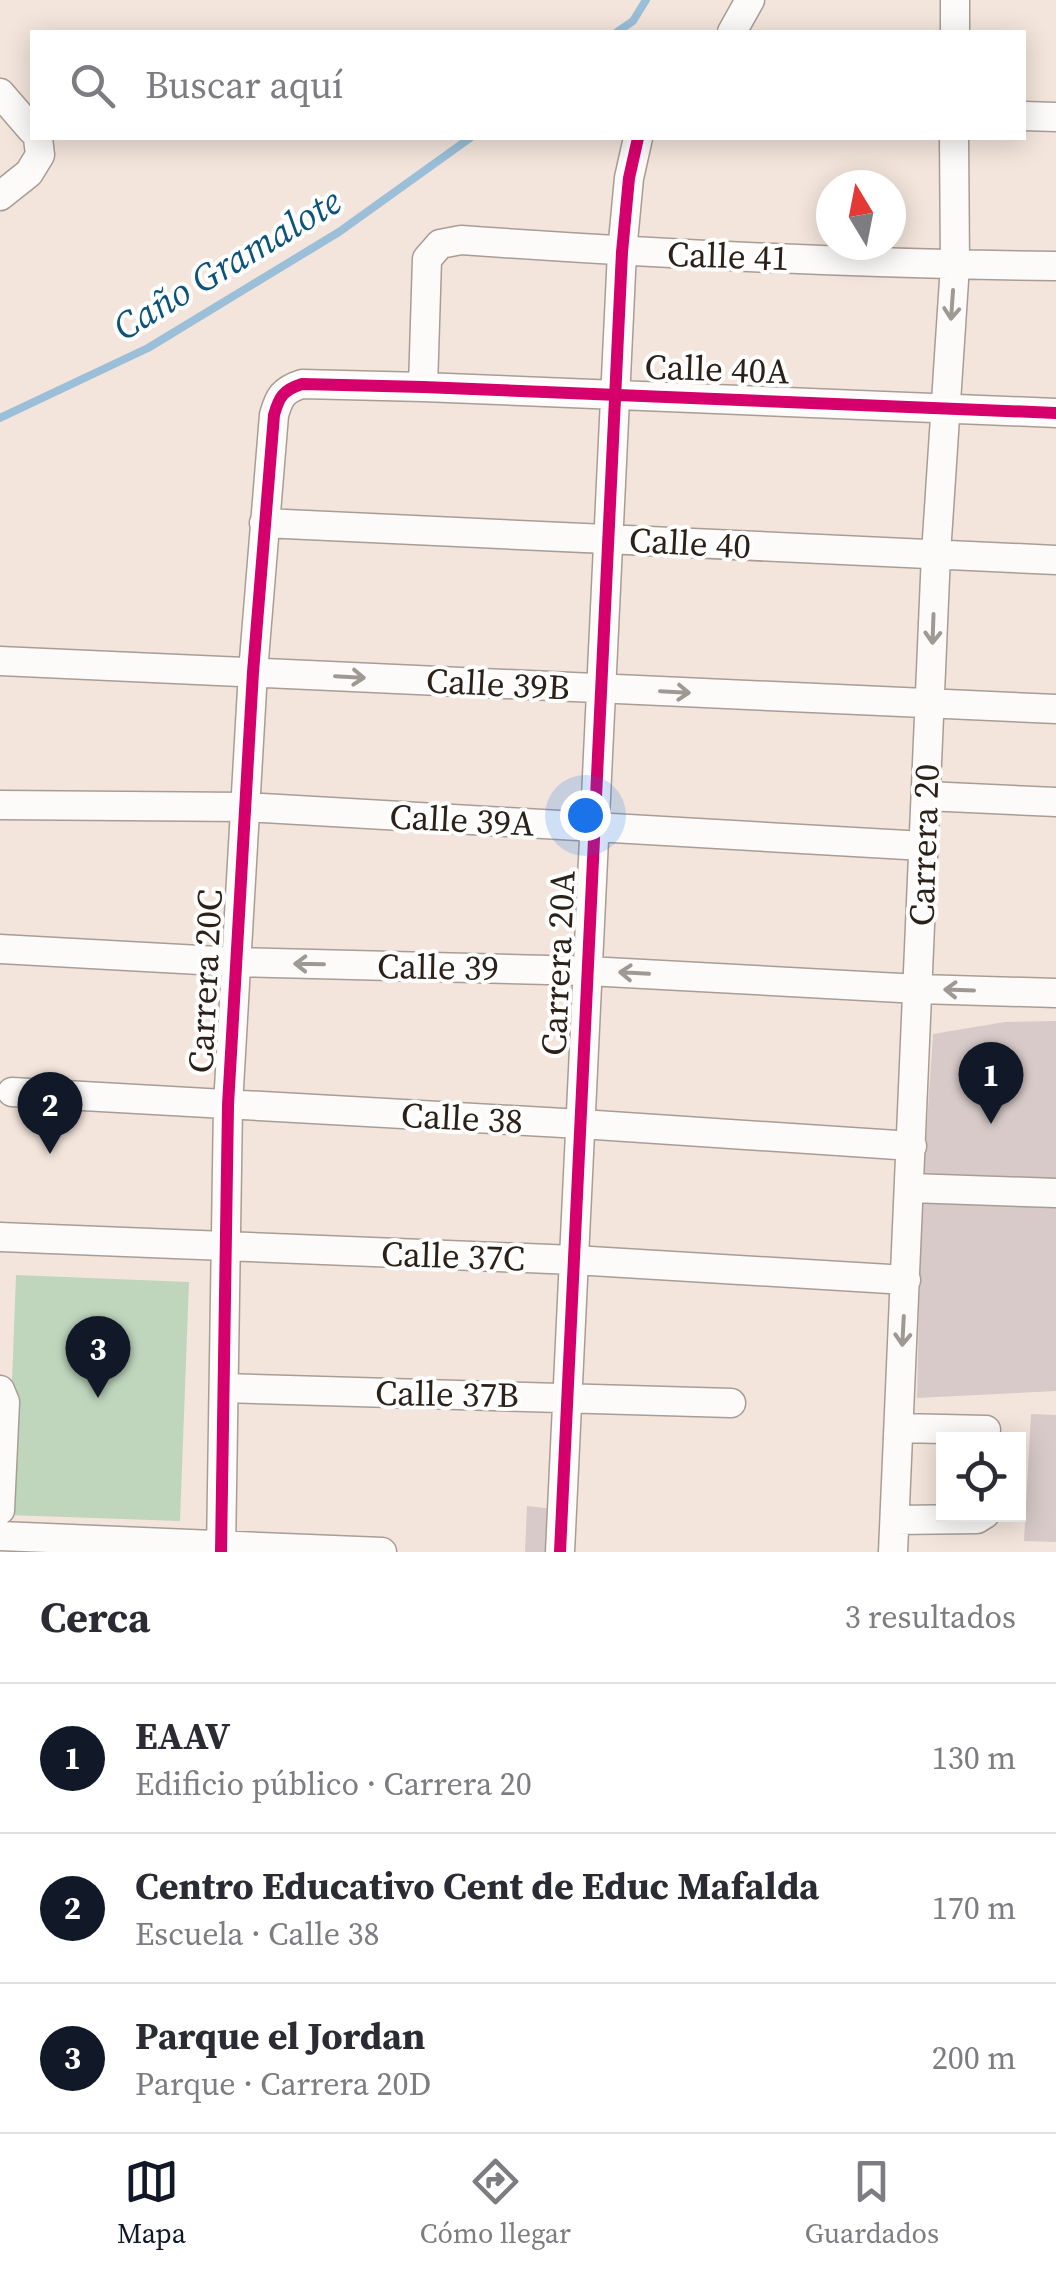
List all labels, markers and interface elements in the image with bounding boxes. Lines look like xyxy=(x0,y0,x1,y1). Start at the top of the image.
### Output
search box xyxy=(30,30,1026,140)
icon: search xyxy=(65,58,120,113)
text: Buscar aquí xyxy=(145,59,343,111)
north arrow xyxy=(816,170,906,260)
water label: Caño Gramalote xyxy=(103,175,351,353)
street label: Calle 41 xyxy=(666,230,790,282)
one-way arrow xyxy=(942,288,961,320)
street label: Calle 40A xyxy=(644,342,790,396)
street label: Calle 40 xyxy=(628,516,752,570)
one-way arrow xyxy=(923,612,942,644)
street label: Calle 39B xyxy=(425,656,571,712)
one-way arrow xyxy=(333,668,365,687)
one-way arrow xyxy=(658,683,690,702)
street label: Carrera 20 xyxy=(897,763,951,927)
your location xyxy=(560,790,611,841)
street label: Calle 39A xyxy=(388,792,536,848)
street label: Carrera 20A xyxy=(529,869,587,1057)
street label: Carrera 20C xyxy=(176,888,234,1074)
street label: Calle 39 xyxy=(377,942,499,992)
one-way arrow xyxy=(294,954,326,973)
one-way arrow xyxy=(618,963,651,982)
one-way arrow xyxy=(943,981,975,1000)
pin: 1 xyxy=(958,1042,1024,1124)
pin: 2 xyxy=(18,1072,82,1154)
street label: Calle 38 xyxy=(400,1091,524,1145)
street label: Calle 37C xyxy=(380,1230,526,1282)
one-way arrow xyxy=(894,1315,913,1347)
pin: 3 xyxy=(66,1316,130,1398)
street label: Calle 37B xyxy=(375,1369,519,1419)
map controls xyxy=(936,1432,1026,1522)
button: locate xyxy=(936,1432,1026,1522)
text: Cerca xyxy=(40,1588,150,1646)
text: 3 resultados xyxy=(845,1595,1016,1639)
text: EAAV xyxy=(135,1710,230,1762)
text: 1 xyxy=(64,1736,81,1780)
text: 130 m xyxy=(932,1736,1016,1780)
text: Edificio público · Carrera 20 xyxy=(135,1762,532,1806)
text: Centro Educativo Cent de Educ Mafalda xyxy=(135,1860,819,1912)
text: 2 xyxy=(64,1886,81,1930)
text: 170 m xyxy=(932,1886,1016,1930)
text: Escuela · Calle 38 xyxy=(135,1912,379,1956)
text: Parque el Jordan xyxy=(135,2010,426,2062)
text: 3 xyxy=(64,2036,81,2080)
text: 200 m xyxy=(932,2036,1016,2080)
text: Parque · Carrera 20D xyxy=(135,2062,431,2106)
tab: Mapa xyxy=(117,2154,186,2252)
tab: Cómo llegar xyxy=(420,2154,571,2252)
tab: Guardados xyxy=(805,2154,939,2252)

